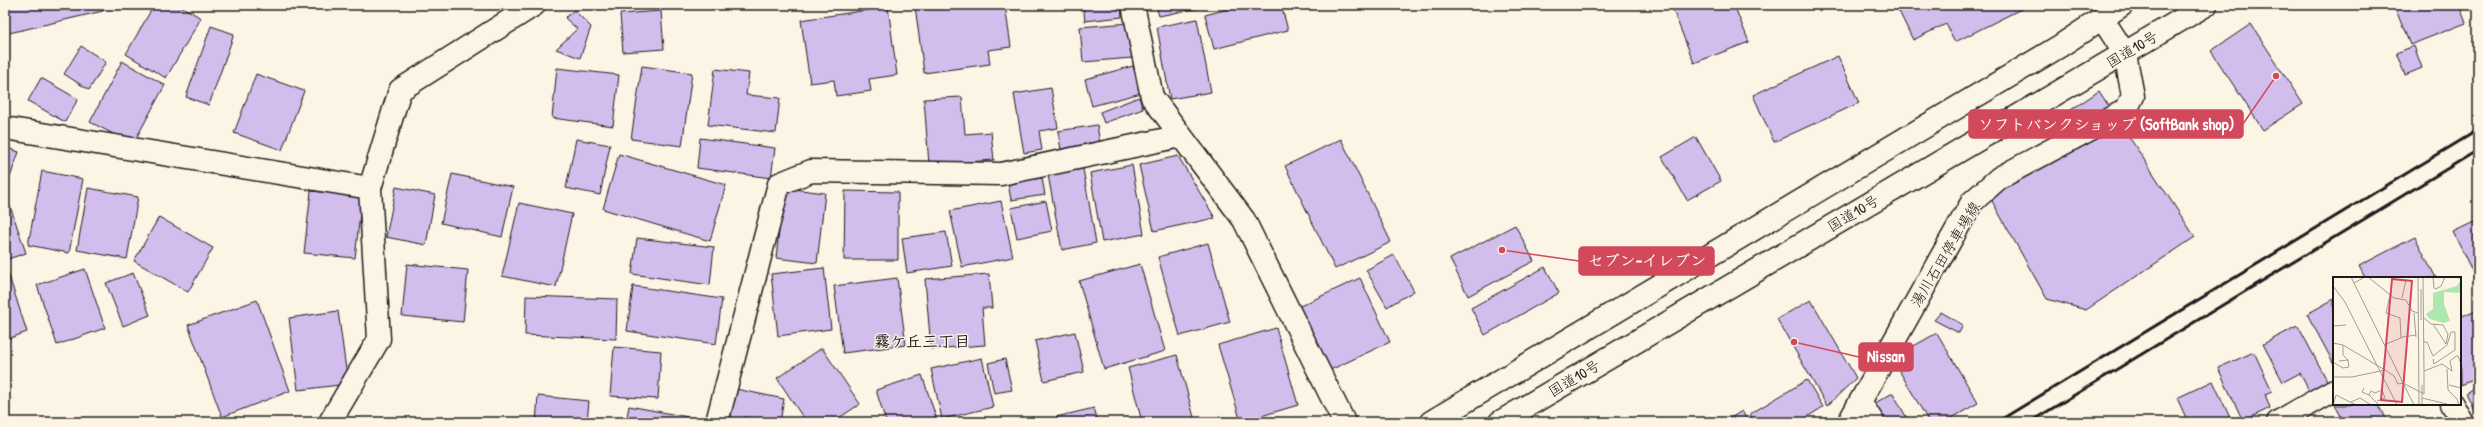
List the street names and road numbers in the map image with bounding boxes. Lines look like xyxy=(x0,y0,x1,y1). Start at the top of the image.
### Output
street label: 国道10号 xyxy=(2102,25,2162,73)
street label: 国道10号 xyxy=(1823,189,1883,237)
street label: 湯川石田停車場線 xyxy=(1905,197,1985,311)
street label: 国道10号 xyxy=(1544,354,1604,402)

